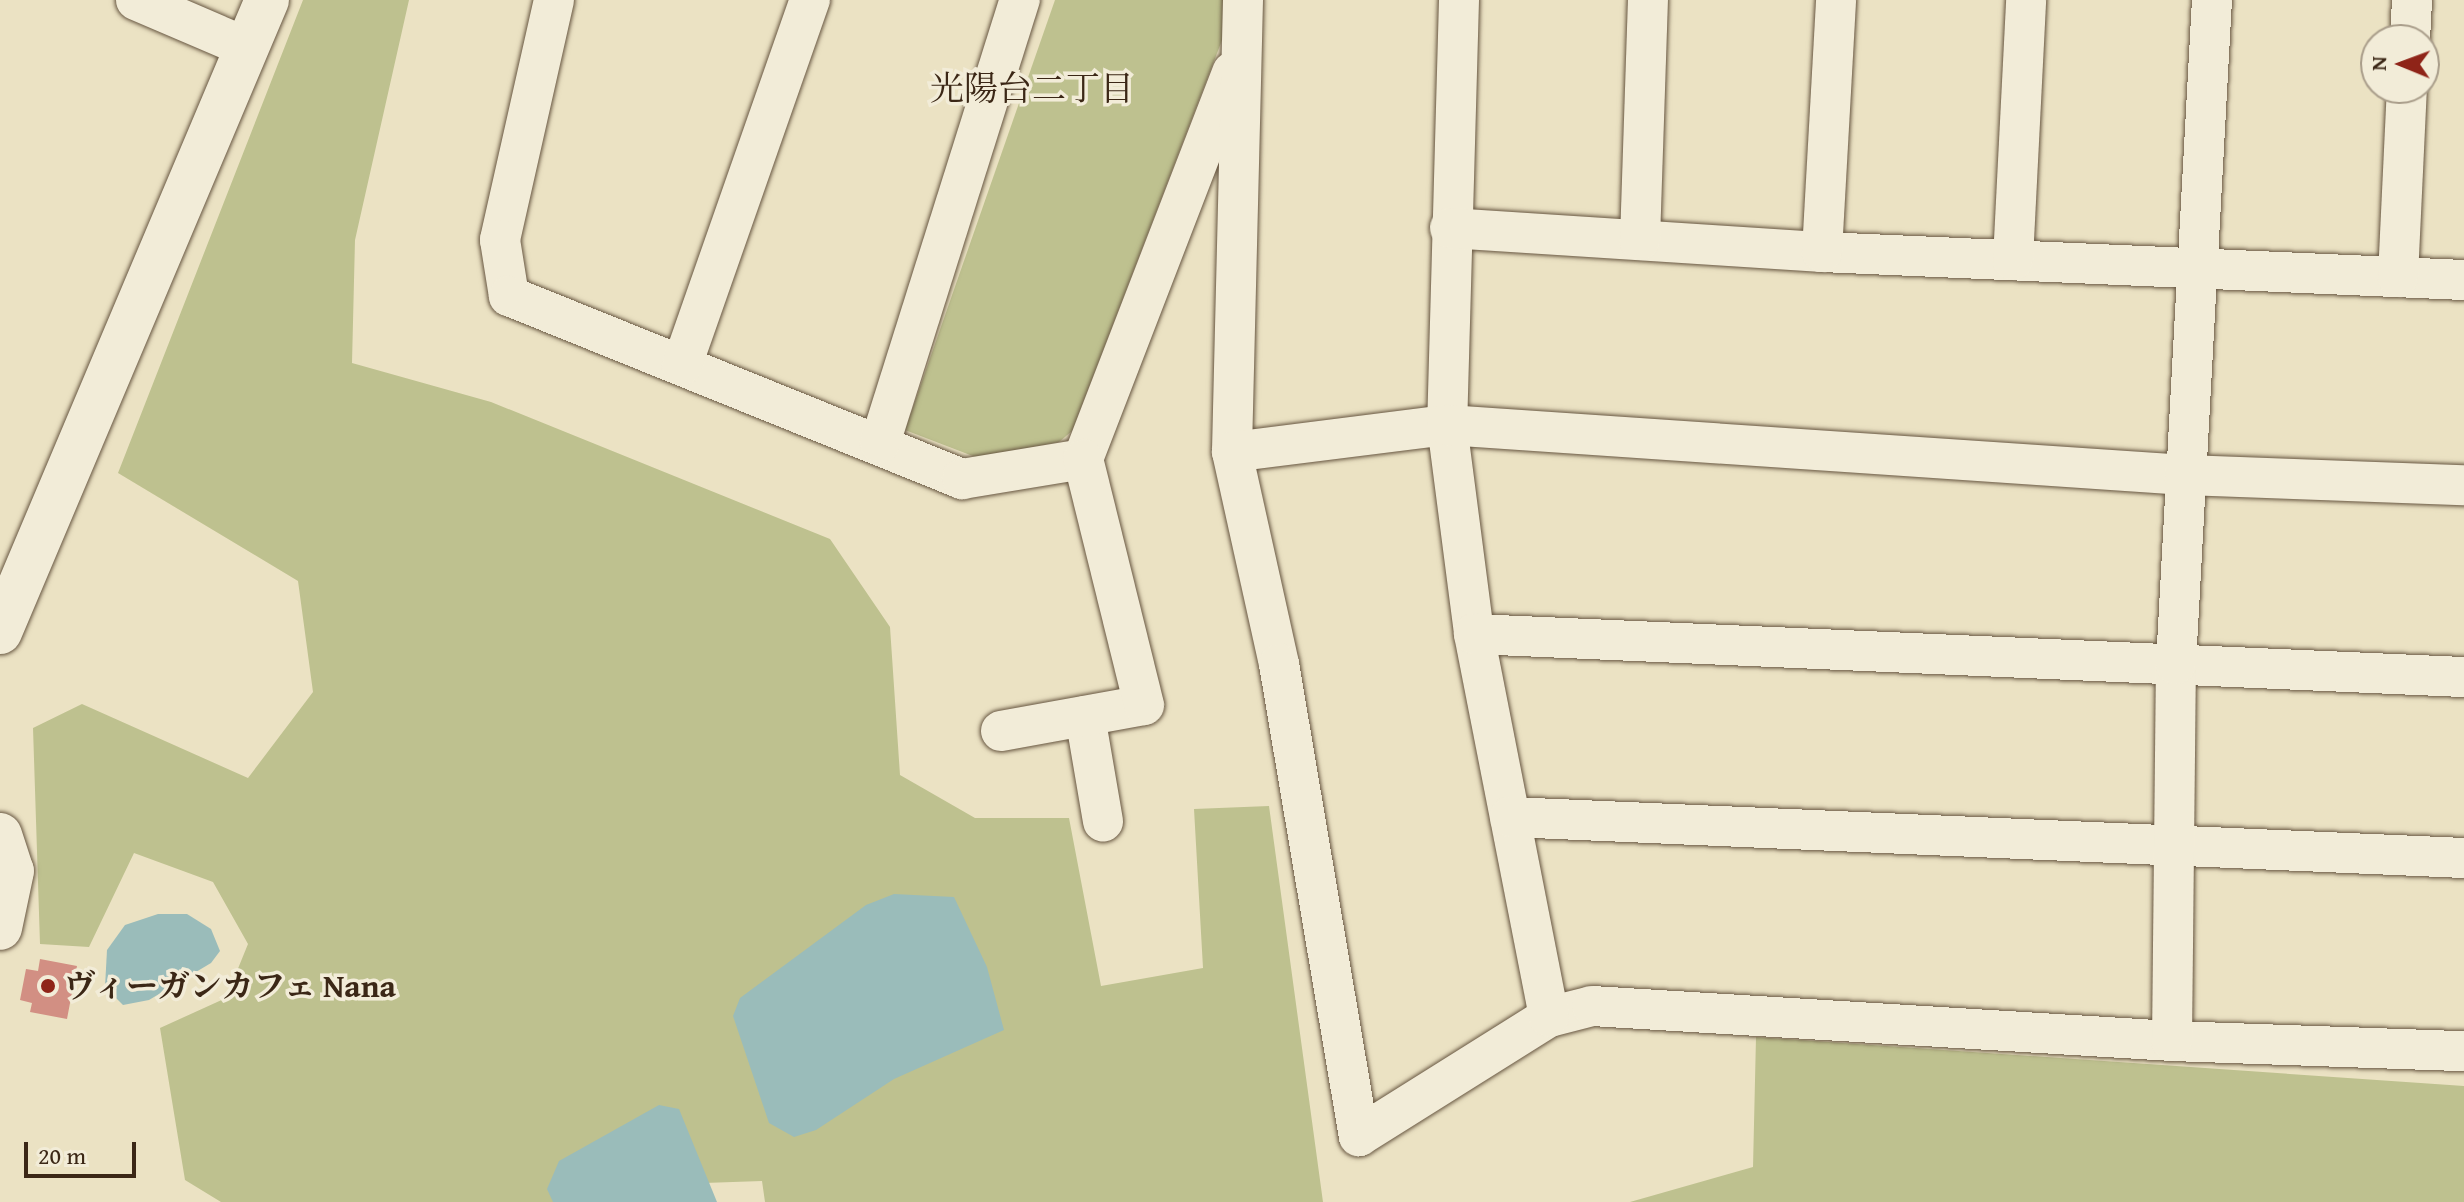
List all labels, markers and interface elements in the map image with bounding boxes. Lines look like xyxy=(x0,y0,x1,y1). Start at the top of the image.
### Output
north arrow xyxy=(2360,24,2440,104)
text: N xyxy=(2362,56,2394,71)
district label: 光陽台二丁目 xyxy=(930,68,1134,108)
place label: ヴィーガンカフェ Nana xyxy=(64,967,400,1005)
marker: ヴィーガンカフェ Nana xyxy=(39,977,57,995)
scale bar xyxy=(28,1126,140,1176)
text: 20 m xyxy=(38,1138,86,1173)

